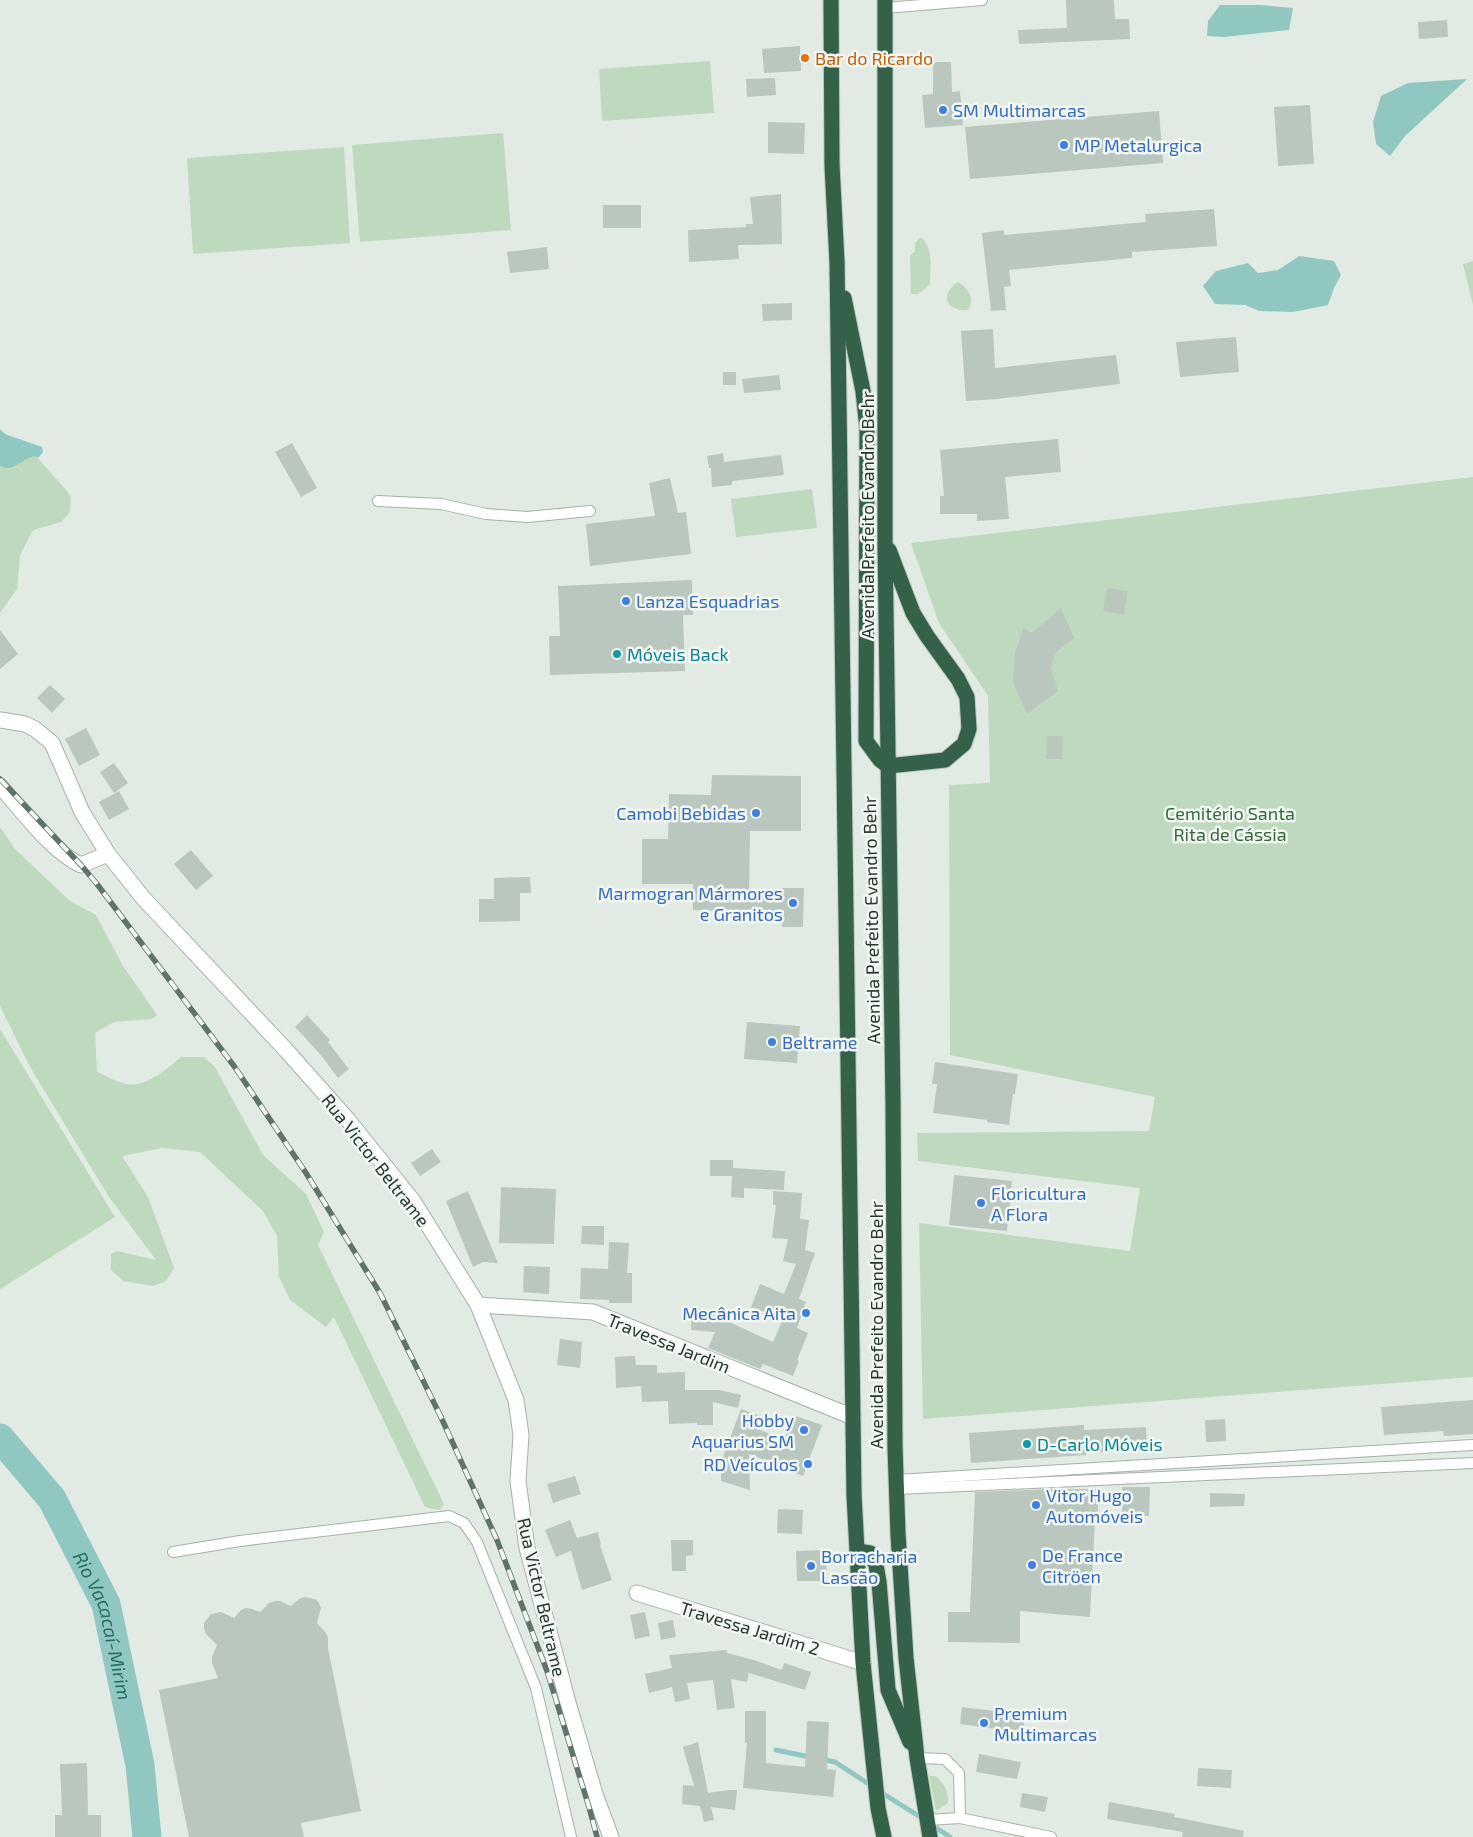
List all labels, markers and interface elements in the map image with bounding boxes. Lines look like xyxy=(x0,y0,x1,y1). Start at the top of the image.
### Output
place label: Bar do Ricardo xyxy=(815,47,933,69)
marker: Bar do Ricardo xyxy=(799,52,811,64)
place label: SM Multimarcas xyxy=(953,99,1086,121)
marker: SM Multimarcas xyxy=(937,104,949,116)
place label: MP Metalurgica xyxy=(1074,134,1202,156)
marker: MP Metalurgica xyxy=(1058,139,1070,151)
street label: Avenida Prefeito Evandro Behr xyxy=(856,391,878,639)
place label: Lanza Esquadrias xyxy=(636,590,779,612)
marker: Lanza Esquadrias xyxy=(620,595,632,607)
place label: Móveis Back xyxy=(627,643,729,665)
marker: Móveis Back xyxy=(611,648,623,660)
street label: Avenida Prefeito Evandro Behr xyxy=(858,796,884,1044)
place label: Camobi Bebidas xyxy=(616,802,746,824)
park label: Cemitério Santa Rita de Cássia xyxy=(1165,802,1295,845)
marker: Camobi Bebidas xyxy=(750,807,762,819)
place label: Marmogran Mármores e Granitos xyxy=(598,882,783,925)
marker: Marmogran Mármores e Granitos xyxy=(787,897,799,909)
place label: Beltrame xyxy=(782,1031,857,1053)
marker: Beltrame xyxy=(766,1036,778,1048)
street label: Rua Victor Beltrame xyxy=(317,1089,435,1231)
place label: Floricultura A Flora xyxy=(991,1182,1086,1225)
marker: Floricultura A Flora xyxy=(975,1197,987,1209)
street label: Avenida Prefeito Evandro Behr xyxy=(865,1201,887,1449)
place label: Mecânica Aita xyxy=(682,1302,796,1324)
marker: Mecânica Aita xyxy=(800,1307,812,1319)
street label: Travessa Jardim xyxy=(604,1308,734,1378)
place label: Hobby Aquarius SM xyxy=(691,1409,794,1452)
marker: Hobby Aquarius SM xyxy=(798,1424,810,1436)
place label: D-Carlo Móveis xyxy=(1037,1433,1163,1455)
marker: D-Carlo Móveis xyxy=(1021,1438,1033,1450)
place label: RD Veículos xyxy=(703,1453,798,1475)
marker: RD Veículos xyxy=(802,1458,814,1470)
place label: Vitor Hugo Automóveis xyxy=(1046,1484,1143,1527)
marker: Vitor Hugo Automóveis xyxy=(1030,1499,1042,1511)
street label: Rua Victor Beltrame xyxy=(513,1515,571,1679)
place label: De France Citröen xyxy=(1042,1544,1123,1587)
place label: Borracharia Lascão xyxy=(821,1545,917,1588)
water label: Rio Vacacaí-Mirim xyxy=(69,1547,137,1702)
marker: De France Citröen xyxy=(1026,1559,1038,1571)
marker: Borracharia Lascão xyxy=(805,1560,817,1572)
street label: Travessa Jardim 2 xyxy=(678,1596,822,1660)
place label: Premium Multimarcas xyxy=(994,1702,1097,1745)
marker: Premium Multimarcas xyxy=(978,1717,990,1729)

